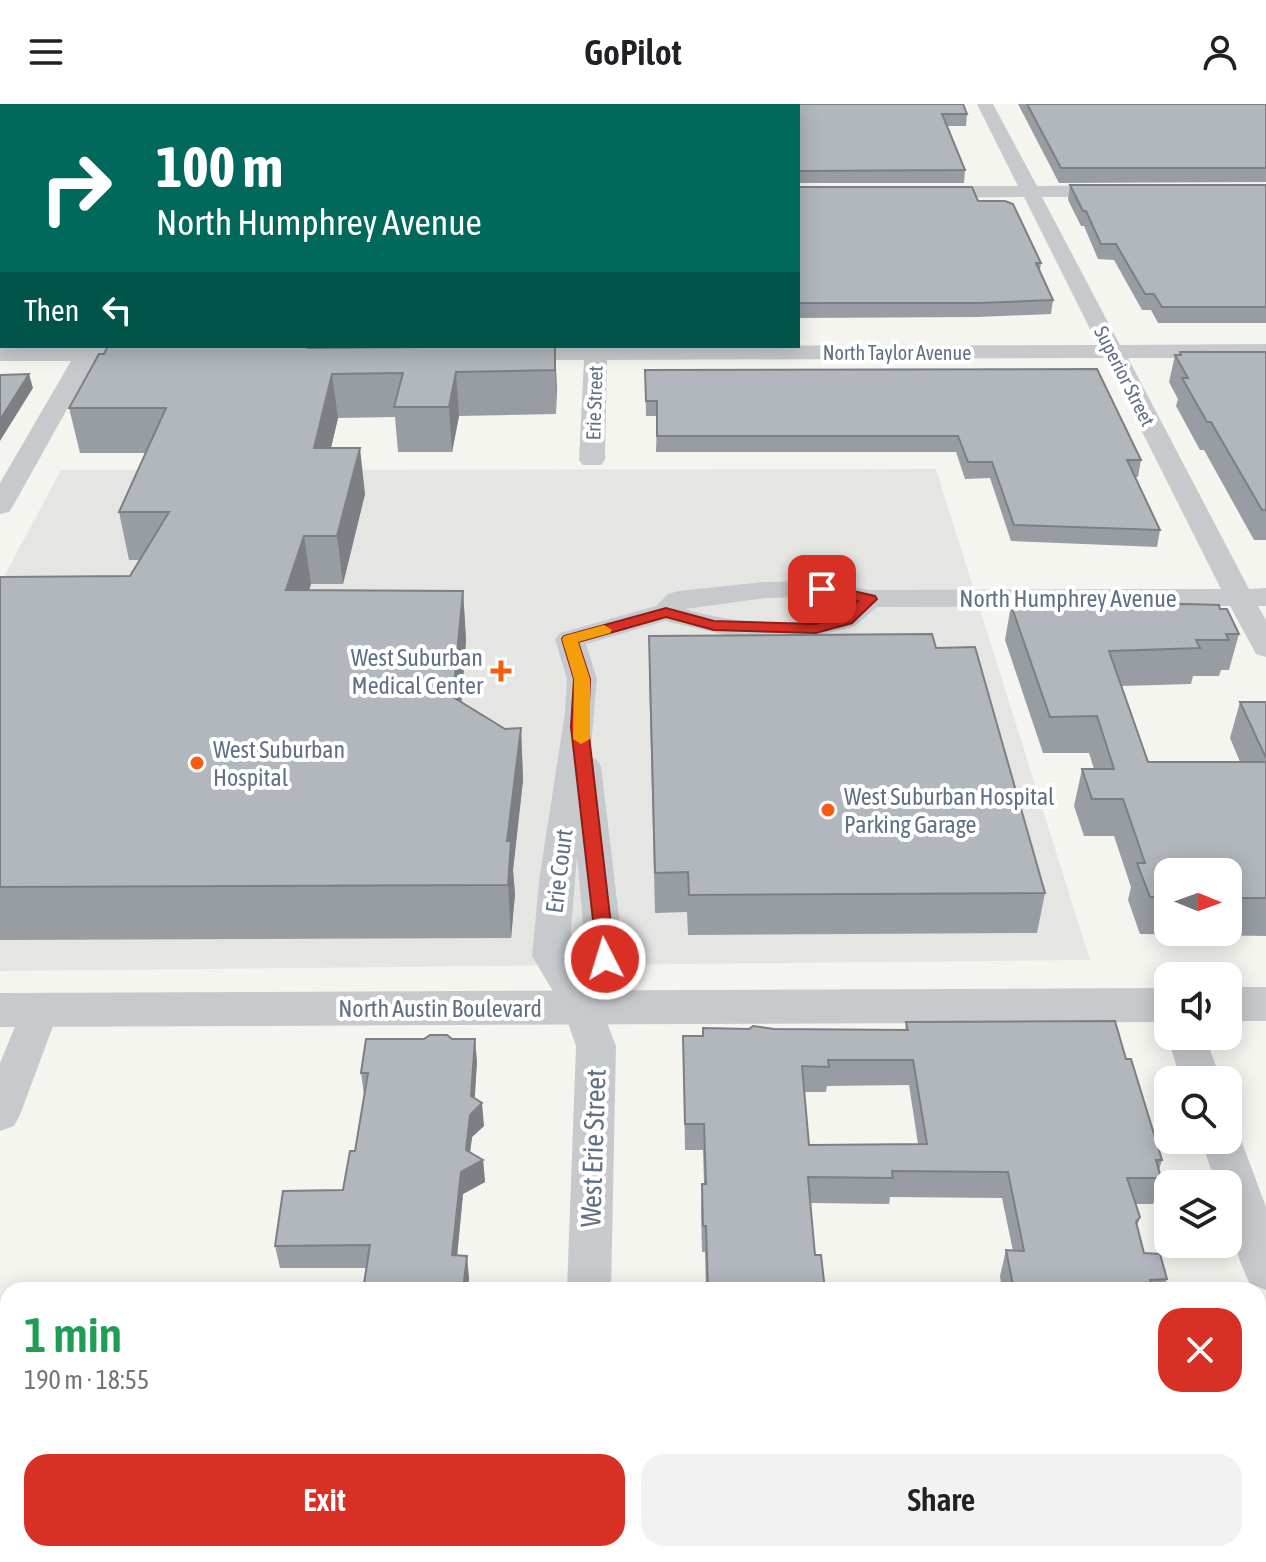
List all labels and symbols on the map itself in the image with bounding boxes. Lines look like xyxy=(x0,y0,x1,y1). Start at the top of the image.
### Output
street label: Superior Street xyxy=(1090,322,1160,430)
street label: North Taylor Avenue xyxy=(823,341,971,364)
street label: Erie Street xyxy=(581,365,607,441)
pin xyxy=(788,555,856,623)
street label: North Humphrey Avenue xyxy=(959,585,1177,612)
place label: West Suburban Medical Center xyxy=(351,644,484,699)
marker: West Suburban Medical Center xyxy=(490,660,512,682)
place label: West Suburban Hospital xyxy=(213,736,345,791)
marker: West Suburban Hospital xyxy=(188,754,206,772)
place label: West Suburban Hospital Parking Garage xyxy=(844,783,1055,838)
marker: West Suburban Hospital Parking Garage xyxy=(819,801,837,819)
street label: Erie Court xyxy=(540,827,578,915)
north arrow xyxy=(1154,858,1242,946)
position arrow xyxy=(563,917,647,1001)
street label: North Austin Boulevard xyxy=(338,995,542,1022)
street label: West Erie Street xyxy=(574,1068,612,1228)

